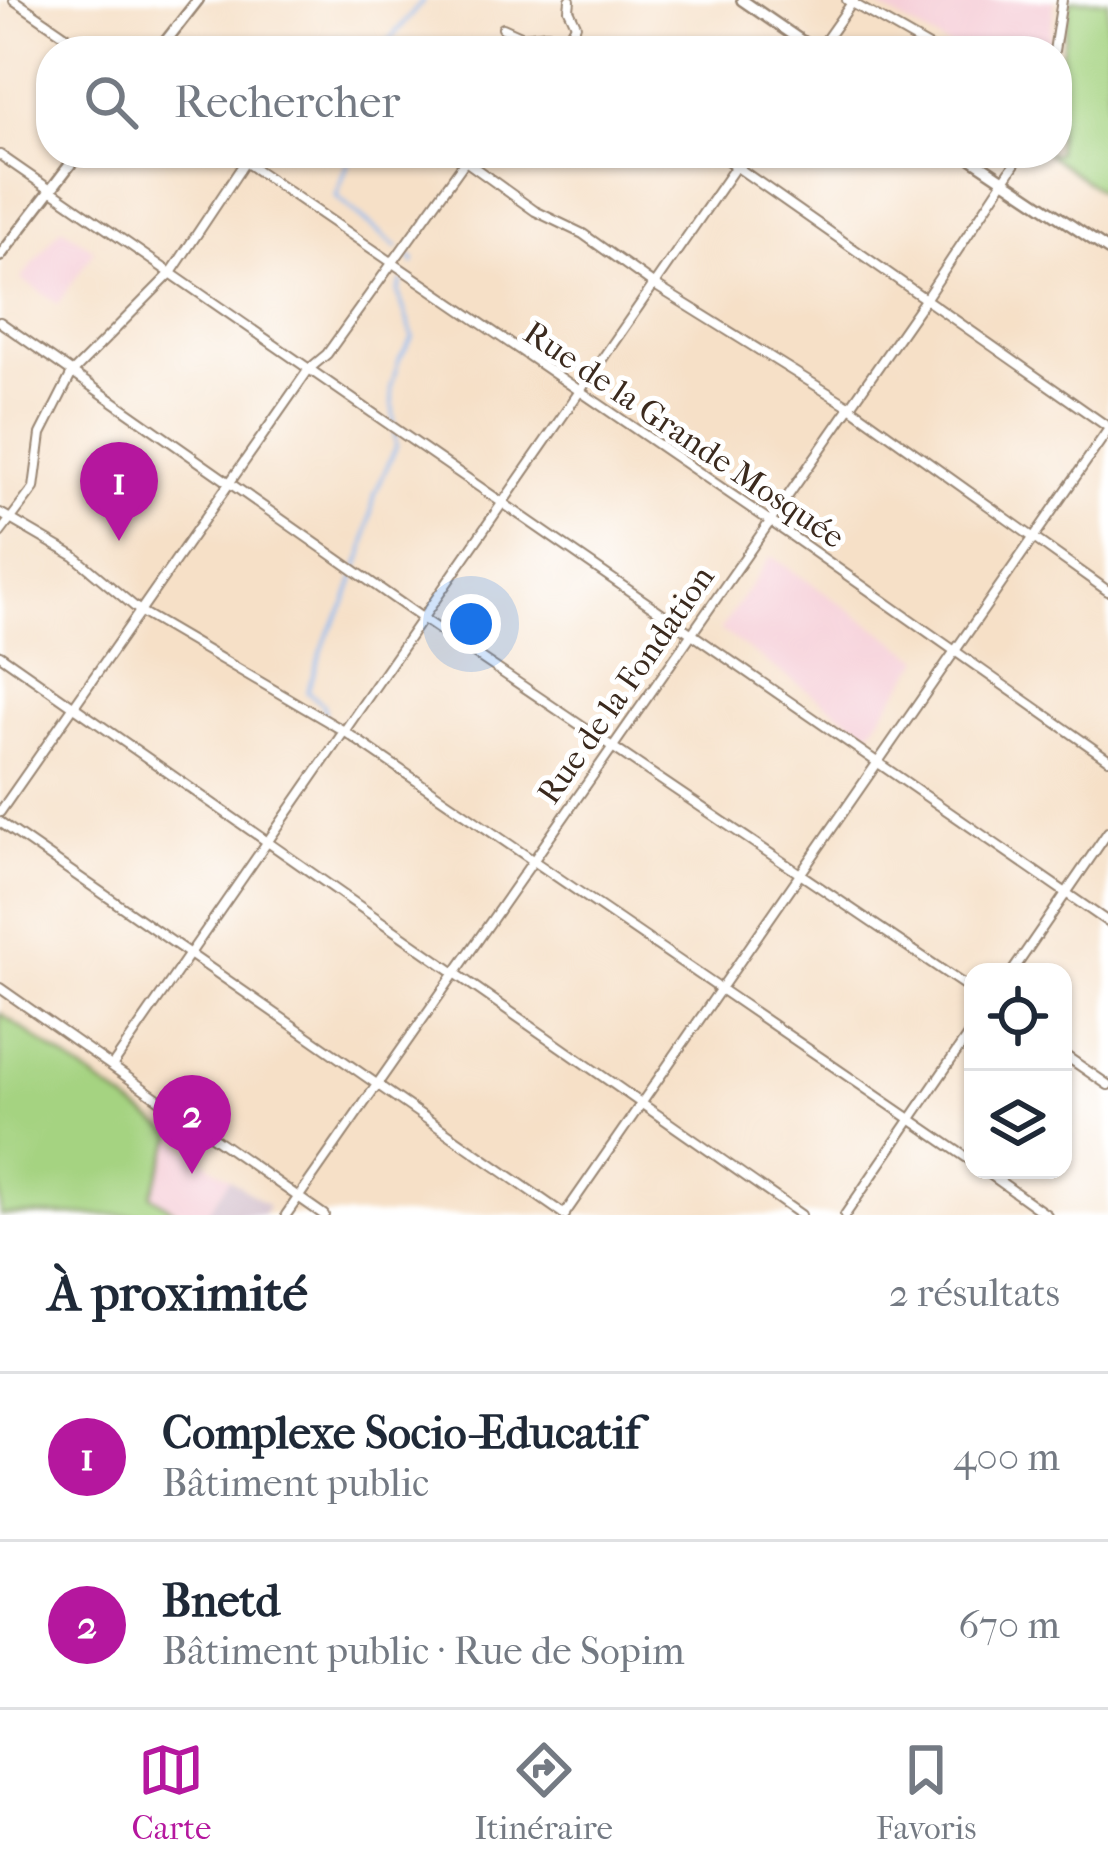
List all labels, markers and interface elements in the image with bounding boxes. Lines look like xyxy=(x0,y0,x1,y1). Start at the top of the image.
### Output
search box xyxy=(36,36,1072,168)
icon: search xyxy=(78,69,144,135)
text: Rechercher xyxy=(174,76,400,129)
street label: Rue de la Grande Mosquée xyxy=(516,313,852,557)
pin: 1 xyxy=(80,442,158,541)
street label: Rue de la Fondation xyxy=(529,559,723,811)
your location xyxy=(441,594,501,654)
map controls xyxy=(964,963,1072,1179)
button: locate xyxy=(964,963,1072,1071)
button: layers xyxy=(964,1071,1072,1179)
pin: 2 xyxy=(153,1075,231,1174)
text: À proximité xyxy=(48,1263,308,1323)
text: 2 résultats xyxy=(889,1270,1060,1316)
text: Complexe Socio-Educatif xyxy=(162,1407,640,1460)
text: 1 xyxy=(80,1434,94,1480)
text: 400 m xyxy=(953,1434,1060,1480)
text: Bâtiment public xyxy=(162,1460,429,1506)
text: Bnetd xyxy=(162,1575,280,1628)
text: 2 xyxy=(77,1602,97,1648)
text: 670 m xyxy=(958,1602,1060,1648)
text: Bâtiment public · Rue de Sopim xyxy=(162,1628,685,1674)
tab: Carte xyxy=(132,1737,211,1848)
tab: Itinéraire xyxy=(474,1737,613,1848)
tab: Favoris xyxy=(876,1737,976,1848)

